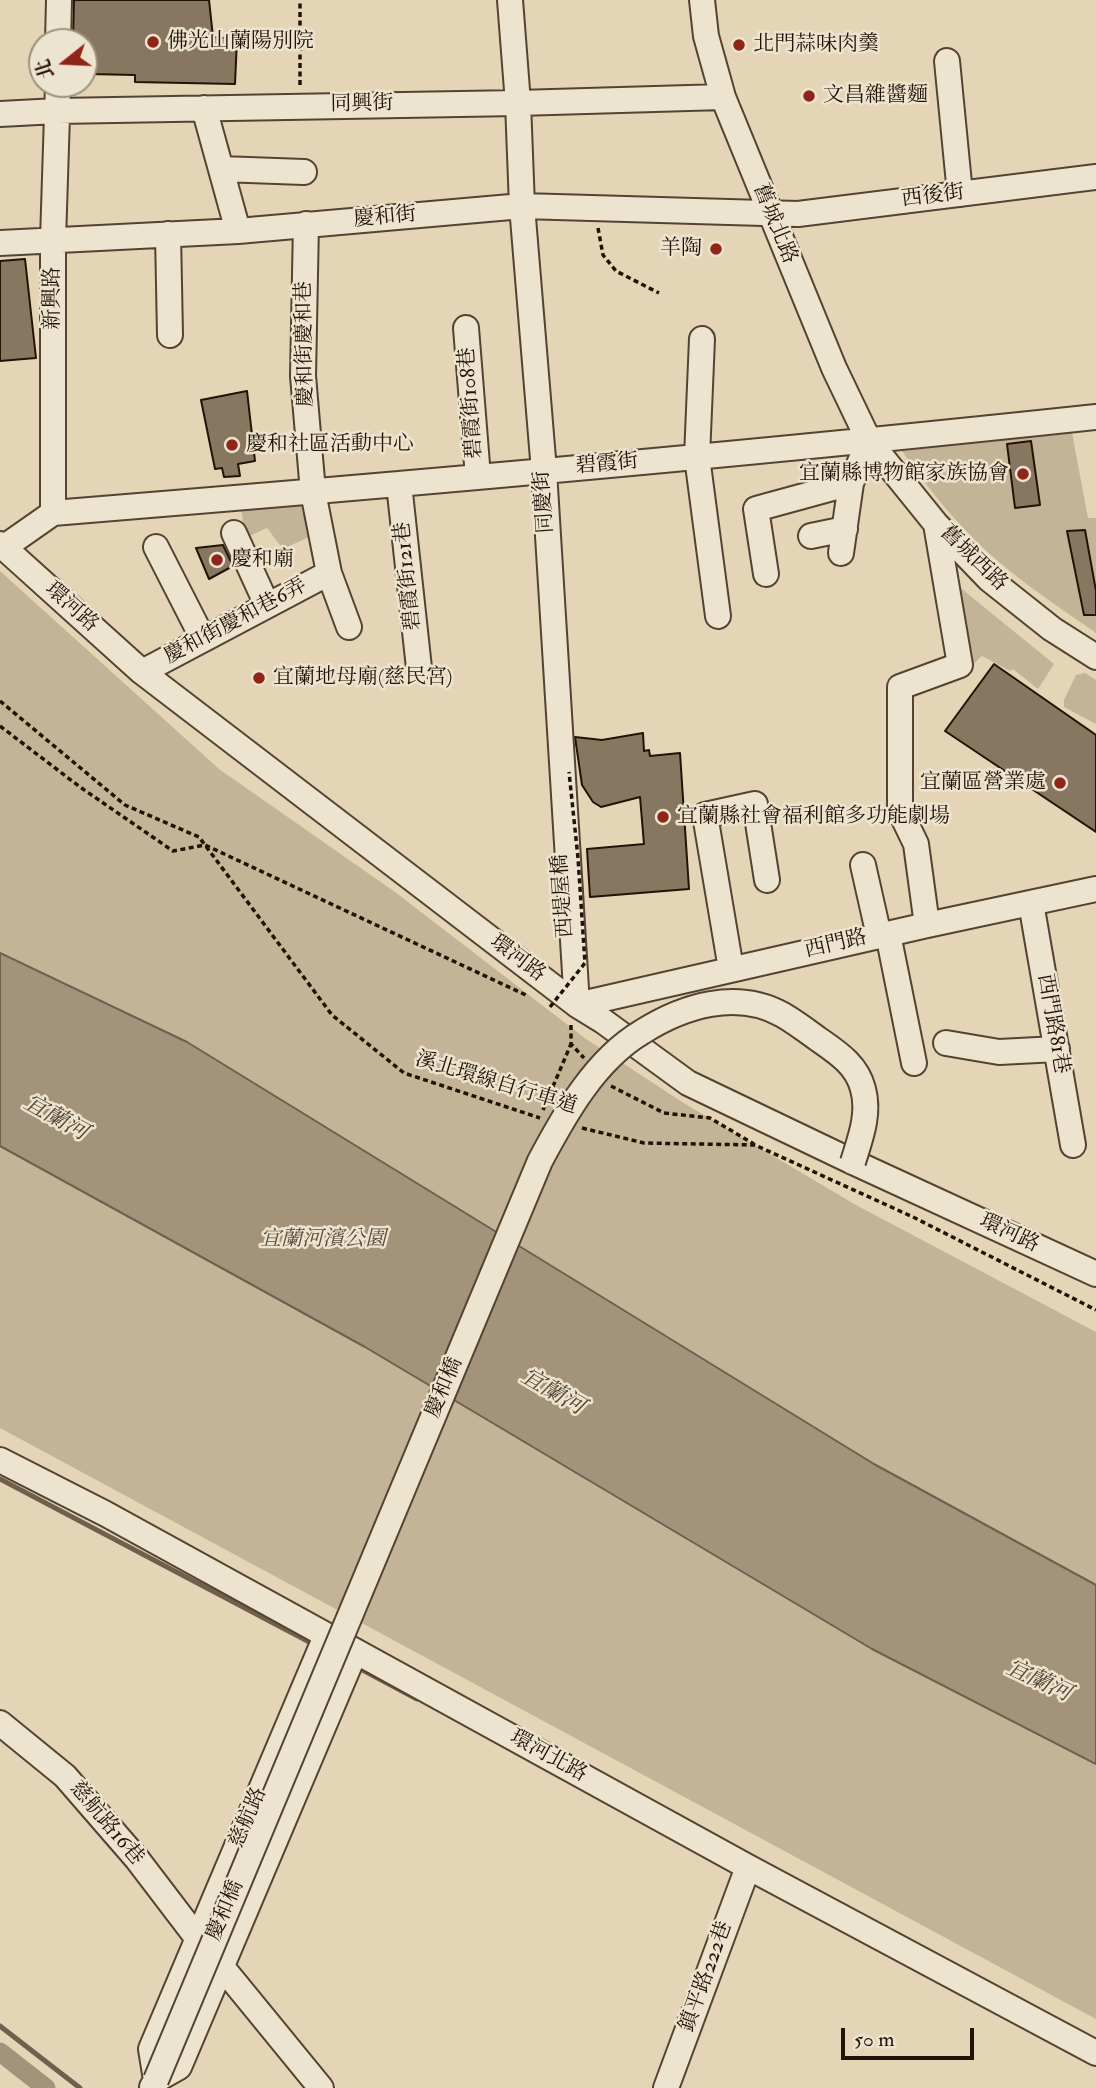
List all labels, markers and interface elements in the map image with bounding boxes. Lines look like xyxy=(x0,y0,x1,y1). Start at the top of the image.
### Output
north arrow xyxy=(28,28,98,98)
place label: 佛光山蘭陽別院 xyxy=(167,29,314,55)
place label: 北門蒜味肉羹 xyxy=(753,32,879,58)
marker: 佛光山蘭陽別院 xyxy=(145,34,161,50)
marker: 北門蒜味肉羹 xyxy=(731,37,747,53)
text: 北 xyxy=(31,56,59,82)
place label: 文昌雜醬麵 xyxy=(823,83,928,109)
marker: 文昌雜醬麵 xyxy=(801,88,817,104)
street label: 同興街 xyxy=(330,92,394,118)
street label: 舊城北路 xyxy=(747,180,801,268)
street label: 西後街 xyxy=(900,181,966,213)
street label: 慶和街 xyxy=(353,203,417,233)
place label: 羊陶 xyxy=(660,236,702,262)
marker: 羊陶 xyxy=(708,241,724,257)
street label: 新興路 xyxy=(40,267,66,329)
street label: 慶和街慶和巷 xyxy=(292,281,320,407)
street label: 碧霞街108巷 xyxy=(456,346,488,460)
place label: 慶和社區活動中心 xyxy=(246,432,414,458)
marker: 慶和社區活動中心 xyxy=(224,437,240,453)
street label: 碧霞街 xyxy=(575,450,639,480)
place label: 宜蘭縣博物館家族協會 xyxy=(799,461,1009,487)
marker: 宜蘭縣博物館家族協會 xyxy=(1015,466,1031,482)
street label: 同慶街 xyxy=(530,470,560,534)
street label: 碧霞街121巷 xyxy=(391,520,427,632)
street label: 舊城西路 xyxy=(934,521,1012,597)
place label: 慶和廟 xyxy=(231,547,294,573)
marker: 慶和廟 xyxy=(209,552,225,568)
street label: 慶和街慶和巷6弄 xyxy=(161,574,311,670)
street label: 環河路 xyxy=(39,578,103,638)
place label: 宜蘭地母廟(慈民宮) xyxy=(273,665,452,691)
marker: 宜蘭地母廟(慈民宮) xyxy=(251,670,267,686)
place label: 宜蘭區營業處 xyxy=(920,770,1046,796)
marker: 宜蘭區營業處 xyxy=(1052,775,1068,791)
place label: 宜蘭縣社會福利館多功能劇場 xyxy=(677,804,950,830)
marker: 宜蘭縣社會福利館多功能劇場 xyxy=(655,809,671,825)
street label: 西堤屋橋 xyxy=(549,853,579,939)
street label: 西門路 xyxy=(802,926,870,964)
street label: 環河路 xyxy=(484,930,550,988)
street label: 西門路81巷 xyxy=(1031,972,1073,1076)
street label: 溪北環線自行車道 xyxy=(412,1047,580,1121)
water label: 宜蘭河 xyxy=(18,1090,92,1148)
street label: 環河路 xyxy=(975,1209,1043,1259)
park label: 宜蘭河濱公園 xyxy=(260,1227,386,1253)
street label: 慶和橋 xyxy=(421,1354,469,1422)
water label: 宜蘭河 xyxy=(515,1364,589,1422)
water label: 宜蘭河 xyxy=(1001,1655,1075,1709)
street label: 環河北路 xyxy=(505,1726,591,1788)
street label: 慈航路16巷 xyxy=(64,1777,148,1871)
street label: 慈航路 xyxy=(225,1784,273,1852)
street label: 慶和橋 xyxy=(202,1877,250,1945)
street label: 鎮平路222巷 xyxy=(675,1918,739,2036)
scale bar xyxy=(844,2014,977,2058)
text: 50 m xyxy=(854,2026,895,2053)

